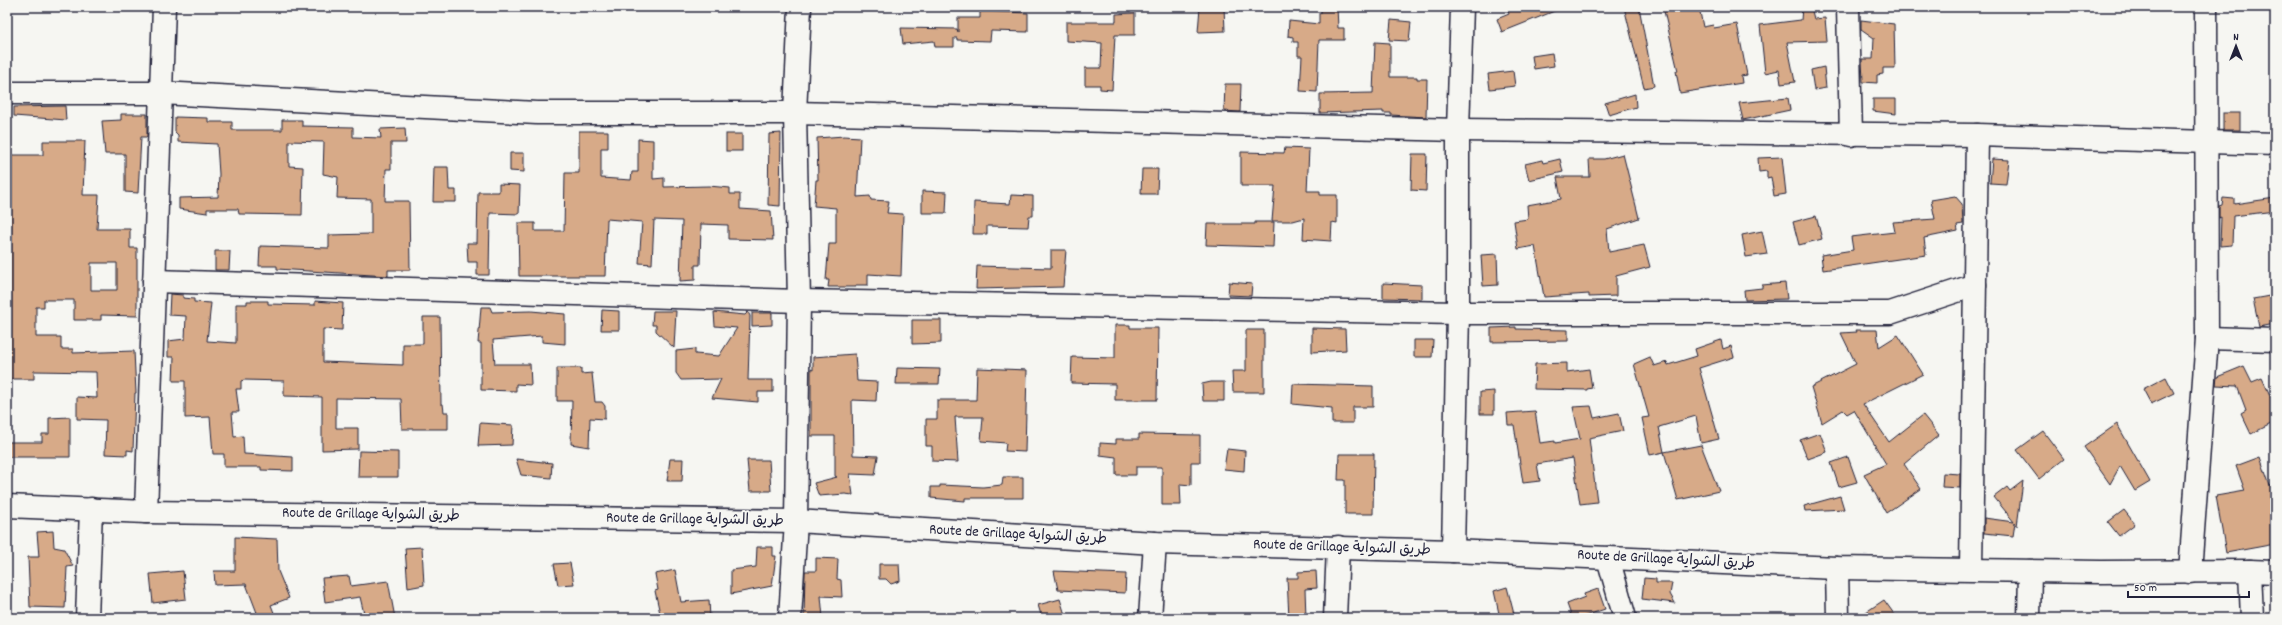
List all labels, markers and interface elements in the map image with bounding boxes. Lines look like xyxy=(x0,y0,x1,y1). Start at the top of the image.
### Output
north arrow xyxy=(2216,26,2256,66)
text: N xyxy=(2233,30,2239,46)
street label: Route de Grillage طريق الشواية xyxy=(282,502,460,528)
street label: Route de Grillage طريق الشواية xyxy=(606,507,784,533)
street label: Route de Grillage طريق الشواية xyxy=(929,519,1107,551)
street label: Route de Grillage طريق الشواية xyxy=(1253,534,1431,562)
street label: Route de Grillage طريق الشواية xyxy=(1577,544,1755,576)
scale bar xyxy=(2128,573,2249,599)
text: 50 m xyxy=(2134,580,2157,597)

